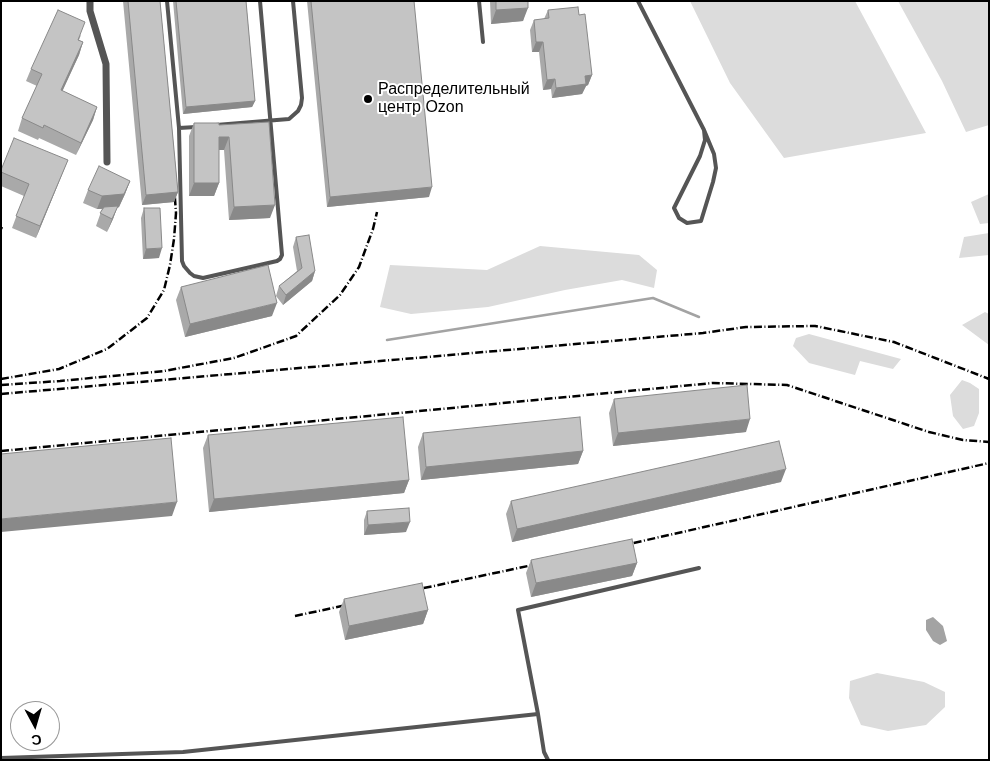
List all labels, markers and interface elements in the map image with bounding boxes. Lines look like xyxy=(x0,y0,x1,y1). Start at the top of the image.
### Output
place label: Распределительный центр Ozon xyxy=(378,80,530,118)
marker: Распределительный центр Ozon xyxy=(362,93,374,105)
north arrow xyxy=(10,701,60,751)
text: С xyxy=(31,731,42,748)

